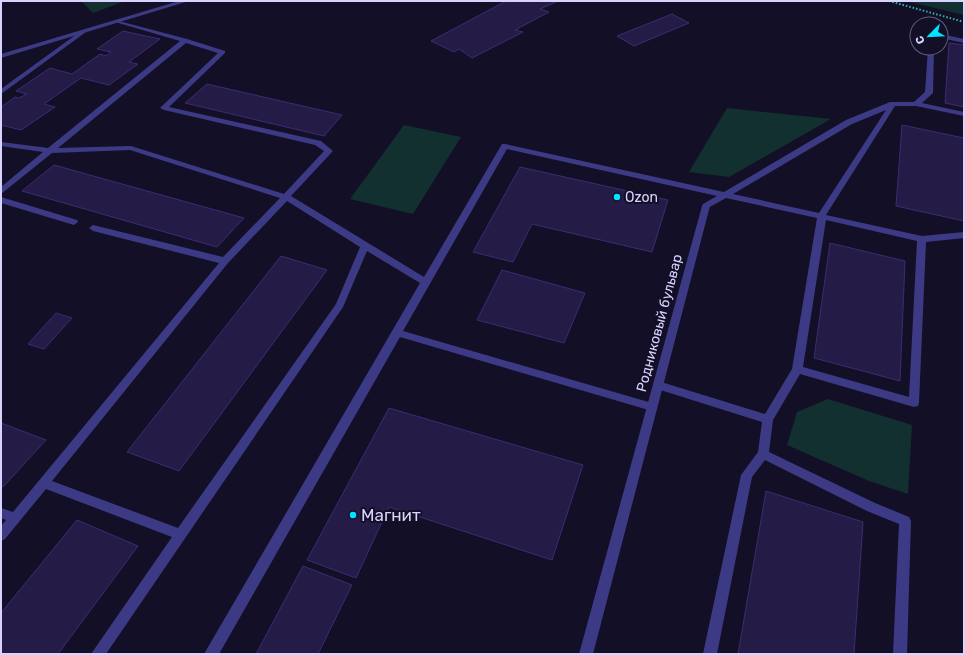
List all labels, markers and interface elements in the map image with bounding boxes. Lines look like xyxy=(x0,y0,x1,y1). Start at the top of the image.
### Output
north arrow xyxy=(909,16,949,56)
text: С xyxy=(913,33,928,46)
place label: Ozon xyxy=(625,189,658,206)
marker: Ozon xyxy=(612,192,622,202)
street label: Родниковый бульвар xyxy=(633,252,686,394)
place label: Магнит xyxy=(361,505,421,525)
marker: Магнит xyxy=(348,510,358,520)

